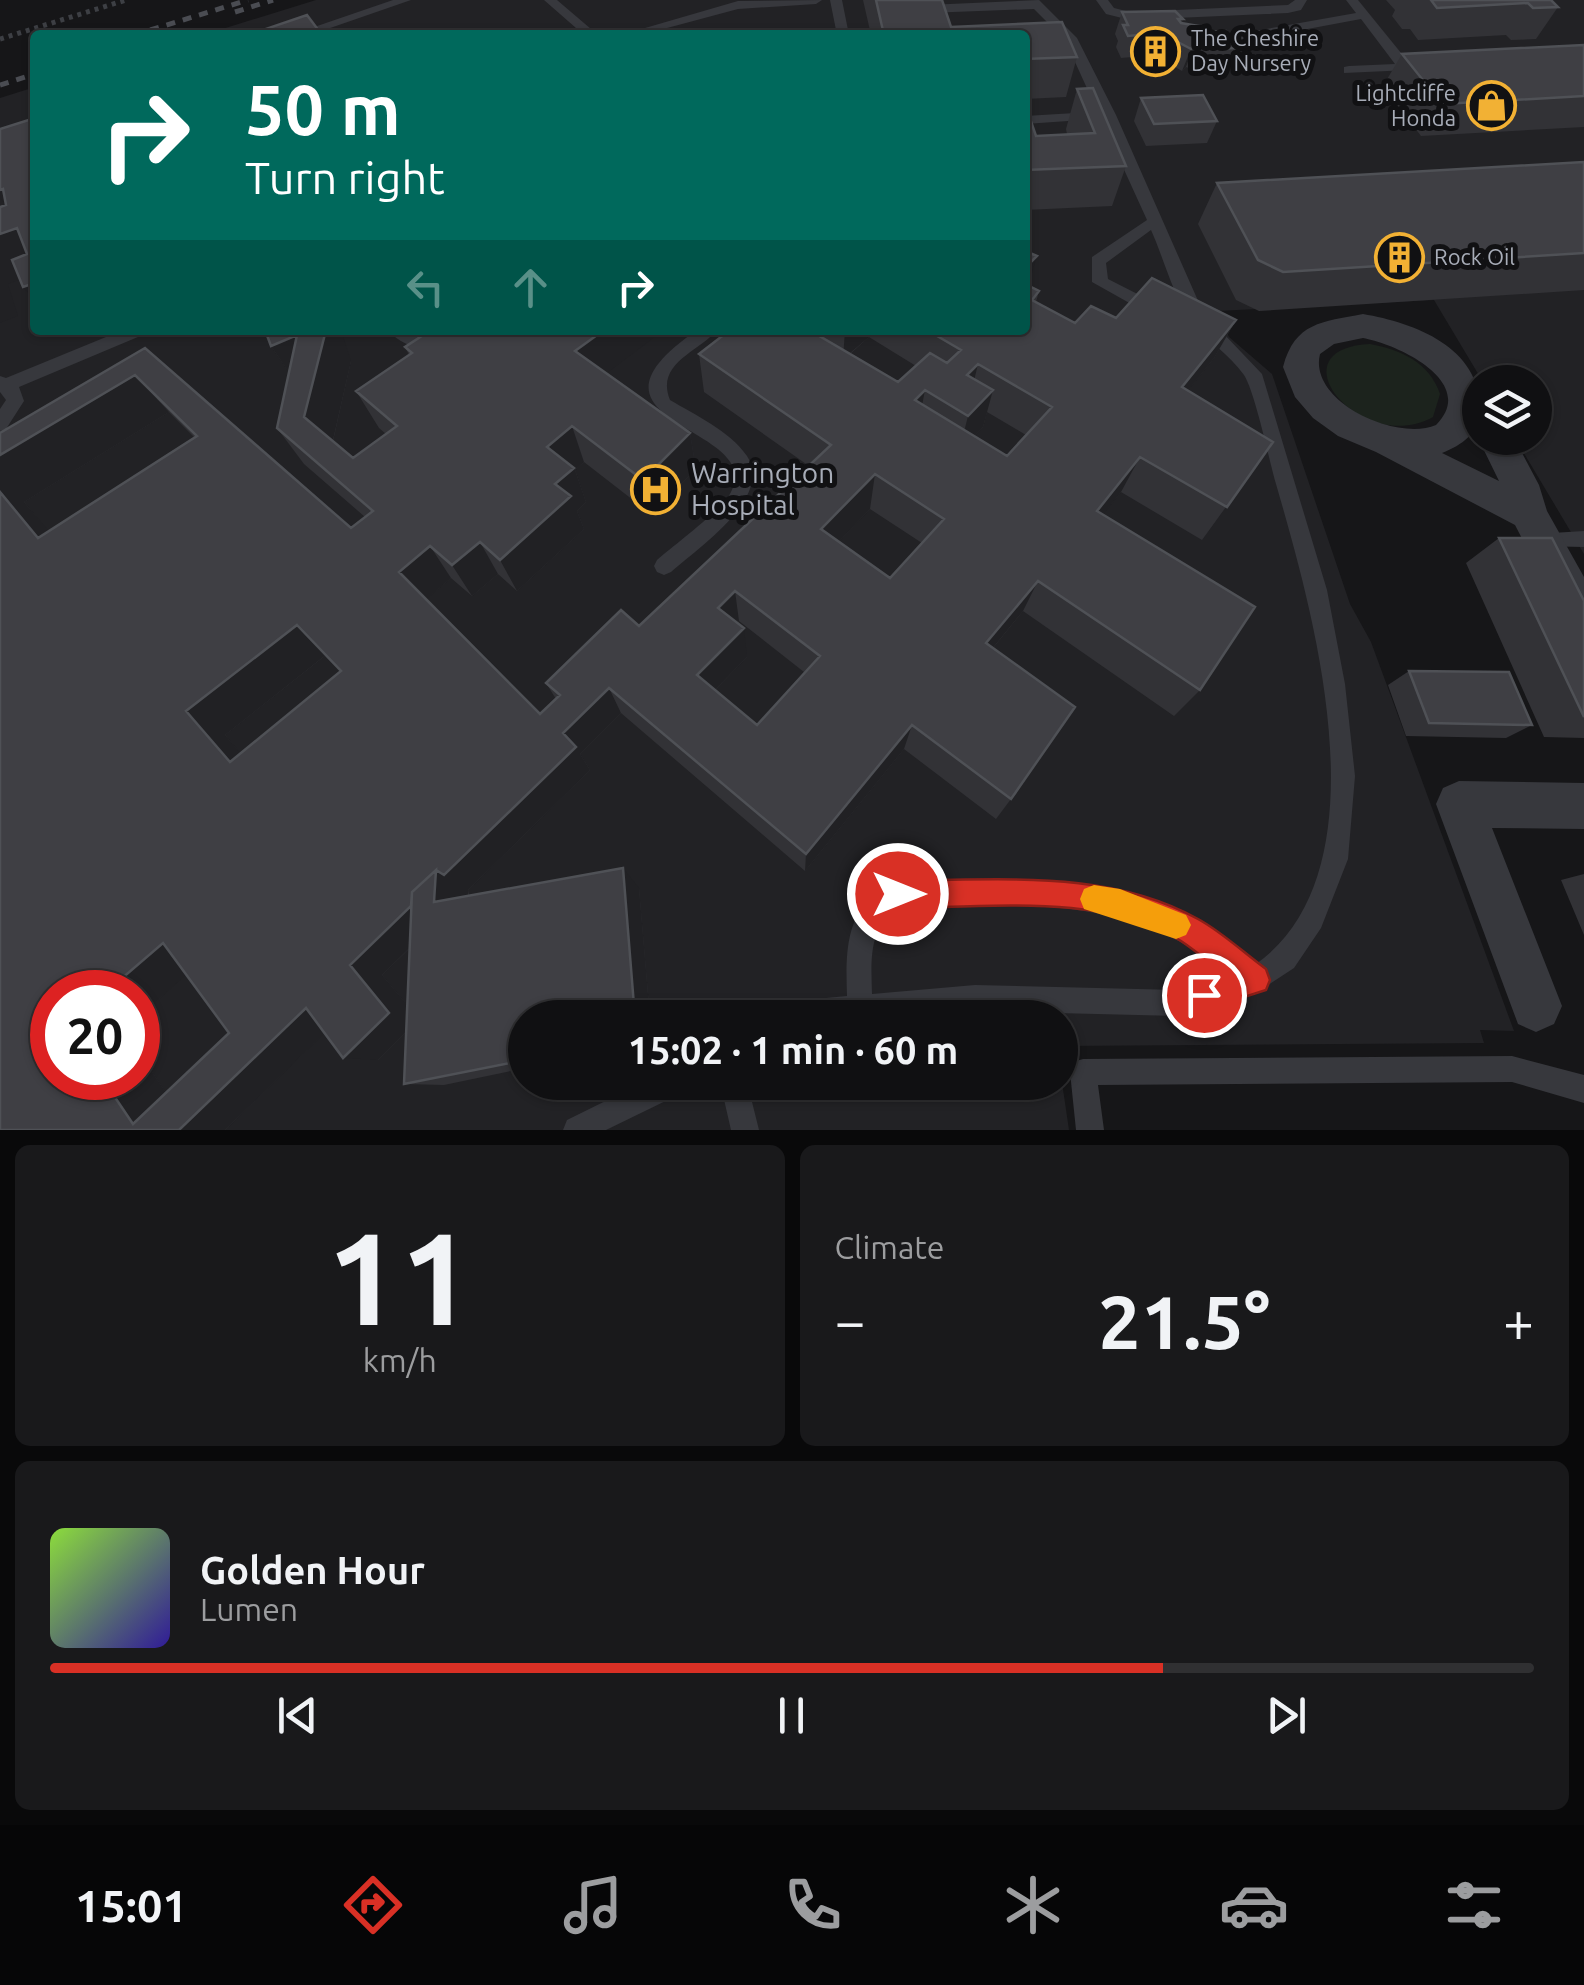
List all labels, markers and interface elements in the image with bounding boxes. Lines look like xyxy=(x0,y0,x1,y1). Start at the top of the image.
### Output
building icon: The Cheshire Day Nursery xyxy=(1130,25,1182,77)
place label: The Cheshire Day Nursery xyxy=(1191,25,1319,75)
icon: right xyxy=(80,70,210,200)
text: 50 m xyxy=(245,70,401,148)
place label: Lightcliffe Honda xyxy=(1355,80,1456,130)
shop icon: Lightcliffe Honda xyxy=(1465,80,1517,132)
text: Turn right xyxy=(245,152,445,203)
building icon: Rock Oil xyxy=(1373,231,1425,283)
place label: Rock Oil xyxy=(1434,244,1515,269)
icon: left xyxy=(398,260,453,315)
icon: ahead xyxy=(503,260,558,315)
icon: right xyxy=(608,260,663,315)
map controls xyxy=(1462,365,1552,455)
button: layers xyxy=(1462,365,1552,455)
place label: Warrington Hospital xyxy=(691,457,834,520)
hospital icon: Warrington Hospital xyxy=(630,463,682,515)
position arrow xyxy=(846,842,950,946)
pin xyxy=(1162,953,1247,1038)
icon: arrive xyxy=(1177,968,1232,1023)
speed limit sign: 20 xyxy=(30,970,160,1100)
text: 15:02 · 1 min · 60 m xyxy=(628,1029,958,1071)
text: 11 xyxy=(326,1204,473,1350)
text: Climate xyxy=(835,1229,945,1265)
text: 21.5° xyxy=(1098,1279,1270,1363)
text: − xyxy=(835,1290,866,1351)
text: + xyxy=(1503,1290,1534,1351)
text: km/h xyxy=(363,1342,437,1378)
text: Golden Hour xyxy=(200,1549,425,1591)
text: Lumen xyxy=(200,1591,298,1627)
icon: previous xyxy=(270,1688,325,1743)
icon: pause xyxy=(764,1688,819,1743)
icon: next xyxy=(1259,1688,1314,1743)
icon: directions xyxy=(338,1870,408,1940)
icon: music xyxy=(558,1870,628,1940)
icon: phone xyxy=(778,1870,848,1940)
icon: climate xyxy=(998,1870,1068,1940)
icon: car xyxy=(1219,1870,1289,1940)
icon: filters xyxy=(1439,1870,1509,1940)
text: 15:01 xyxy=(75,1880,188,1931)

